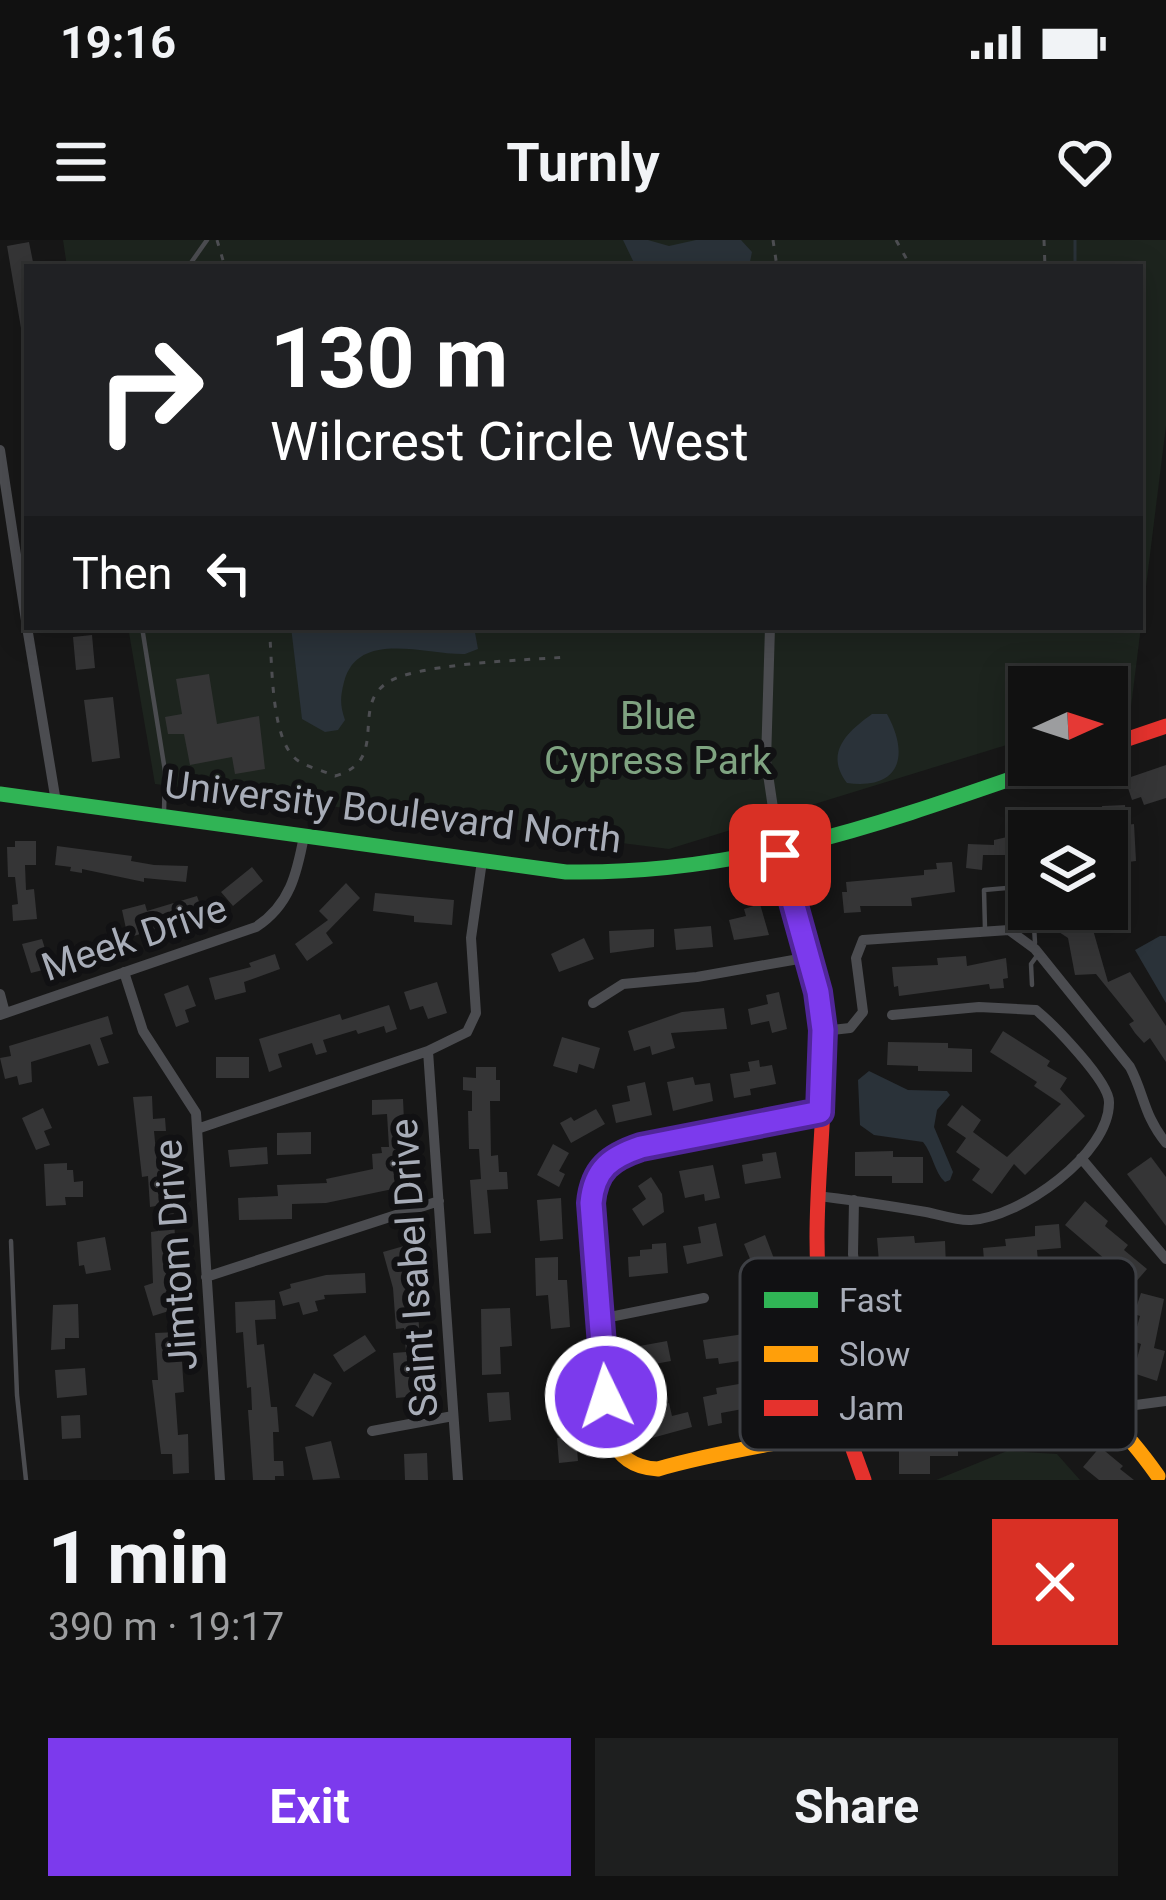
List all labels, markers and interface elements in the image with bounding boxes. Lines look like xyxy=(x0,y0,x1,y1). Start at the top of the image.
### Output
text: 19:16 xyxy=(60,16,176,69)
icon: menu xyxy=(48,129,114,195)
icon: heart xyxy=(1052,129,1118,195)
text: Turnly xyxy=(506,131,660,194)
text: 130 m xyxy=(270,309,508,408)
icon: right xyxy=(72,312,228,468)
text: Wilcrest Circle West xyxy=(270,410,749,473)
icon: left xyxy=(196,540,262,606)
text: Then xyxy=(72,547,172,600)
north arrow xyxy=(1008,666,1128,786)
map controls xyxy=(1008,666,1128,930)
park label: Blue Cypress Park xyxy=(544,693,772,784)
street label: University Boulevard North xyxy=(162,761,624,863)
pin xyxy=(729,804,831,906)
button: layers xyxy=(1008,810,1128,930)
icon: arrive xyxy=(747,822,813,888)
street label: Meek Drive xyxy=(36,885,233,991)
street label: Saint Isabel Drive xyxy=(381,1117,447,1419)
street label: Jimtom Drive xyxy=(145,1138,207,1372)
legend xyxy=(740,1258,1136,1450)
text: Fast xyxy=(839,1281,902,1320)
position arrow xyxy=(543,1334,669,1460)
text: Slow xyxy=(839,1335,910,1374)
text: Jam xyxy=(839,1389,904,1428)
text: 1 min xyxy=(48,1516,229,1601)
button: close xyxy=(992,1519,1118,1645)
text: 390 m · 19:17 xyxy=(48,1604,284,1650)
button: Exit xyxy=(48,1738,571,1876)
button: Share xyxy=(595,1738,1118,1876)

